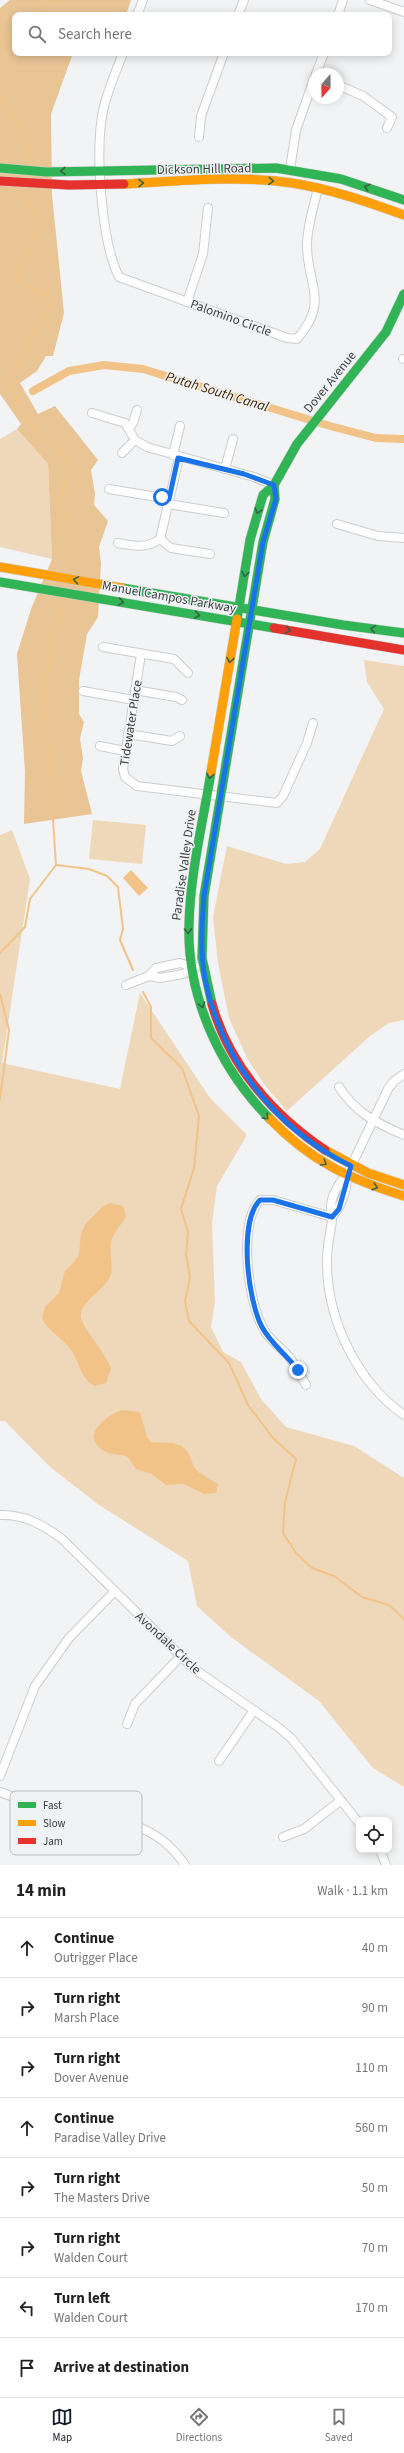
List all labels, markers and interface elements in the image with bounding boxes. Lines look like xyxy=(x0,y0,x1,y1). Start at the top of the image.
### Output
search box xyxy=(12,12,392,56)
icon: search xyxy=(26,23,48,45)
text: Search here xyxy=(58,24,132,45)
north arrow xyxy=(308,68,344,104)
street label: Dickson Hill Road xyxy=(157,159,251,179)
one-way arrow xyxy=(60,167,66,175)
one-way arrow xyxy=(268,177,274,186)
one-way arrow xyxy=(138,179,144,187)
one-way arrow xyxy=(364,183,371,192)
street label: Palomino Circle xyxy=(188,295,274,341)
street label: Dover Avenue xyxy=(300,347,360,417)
water label: Putah South Canal xyxy=(163,367,271,417)
route start xyxy=(153,488,171,506)
one-way arrow xyxy=(254,507,263,514)
one-way arrow xyxy=(241,571,249,577)
one-way arrow xyxy=(73,576,79,585)
street label: Manuel Campos Parkway xyxy=(101,576,237,618)
one-way arrow xyxy=(118,598,124,606)
one-way arrow xyxy=(194,611,200,619)
one-way arrow xyxy=(285,625,291,634)
one-way arrow xyxy=(370,625,377,634)
one-way arrow xyxy=(226,657,235,663)
street label: Tidewater Place xyxy=(115,679,147,767)
one-way arrow xyxy=(206,773,215,779)
street label: Paradise Valley Drive xyxy=(167,808,201,922)
one-way arrow xyxy=(184,928,193,934)
one-way arrow xyxy=(197,1002,205,1009)
one-way arrow xyxy=(261,1112,269,1120)
one-way arrow xyxy=(320,1159,327,1166)
one-way arrow xyxy=(371,1182,378,1191)
route end xyxy=(289,1361,307,1379)
street label: Avondale Circle xyxy=(131,1608,205,1678)
legend xyxy=(10,1791,142,1855)
text: Fast xyxy=(43,1798,62,1813)
text: Slow xyxy=(43,1816,66,1831)
map controls xyxy=(356,1817,392,1853)
button: locate xyxy=(356,1817,392,1853)
text: Jam xyxy=(43,1834,63,1849)
text: 14 min xyxy=(16,1879,66,1903)
text: Walk · 1.1 km xyxy=(317,1882,388,1900)
text: Continue xyxy=(54,1928,114,1949)
icon: ahead xyxy=(16,1937,38,1959)
text: 40 m xyxy=(362,1939,388,1957)
text: Outrigger Place xyxy=(54,1949,138,1967)
text: Turn right xyxy=(54,1988,120,2009)
icon: right xyxy=(16,1997,38,2019)
text: 90 m xyxy=(362,1999,388,2017)
text: Marsh Place xyxy=(54,2009,119,2027)
text: Turn right xyxy=(54,2048,120,2069)
icon: right xyxy=(16,2057,38,2079)
text: 110 m xyxy=(355,2059,388,2077)
text: Dover Avenue xyxy=(54,2069,129,2087)
text: Continue xyxy=(54,2108,114,2129)
icon: ahead xyxy=(16,2117,38,2139)
text: 560 m xyxy=(355,2119,388,2137)
text: Paradise Valley Drive xyxy=(54,2129,166,2147)
text: Turn right xyxy=(54,2168,120,2189)
icon: right xyxy=(16,2177,38,2199)
text: 50 m xyxy=(362,2179,388,2197)
text: The Masters Drive xyxy=(54,2189,150,2207)
text: Turn right xyxy=(54,2228,120,2249)
icon: right xyxy=(16,2237,38,2259)
text: 70 m xyxy=(362,2239,388,2257)
text: Walden Court xyxy=(54,2249,128,2267)
text: Turn left xyxy=(54,2288,110,2309)
icon: left xyxy=(16,2297,38,2319)
text: 170 m xyxy=(355,2299,388,2317)
text: Walden Court xyxy=(54,2309,128,2327)
icon: arrive xyxy=(16,2357,38,2379)
text: Arrive at destination xyxy=(54,2357,189,2378)
tab: Map xyxy=(51,2406,73,2445)
tab: Directions xyxy=(176,2406,222,2445)
tab: Saved xyxy=(325,2406,353,2445)

